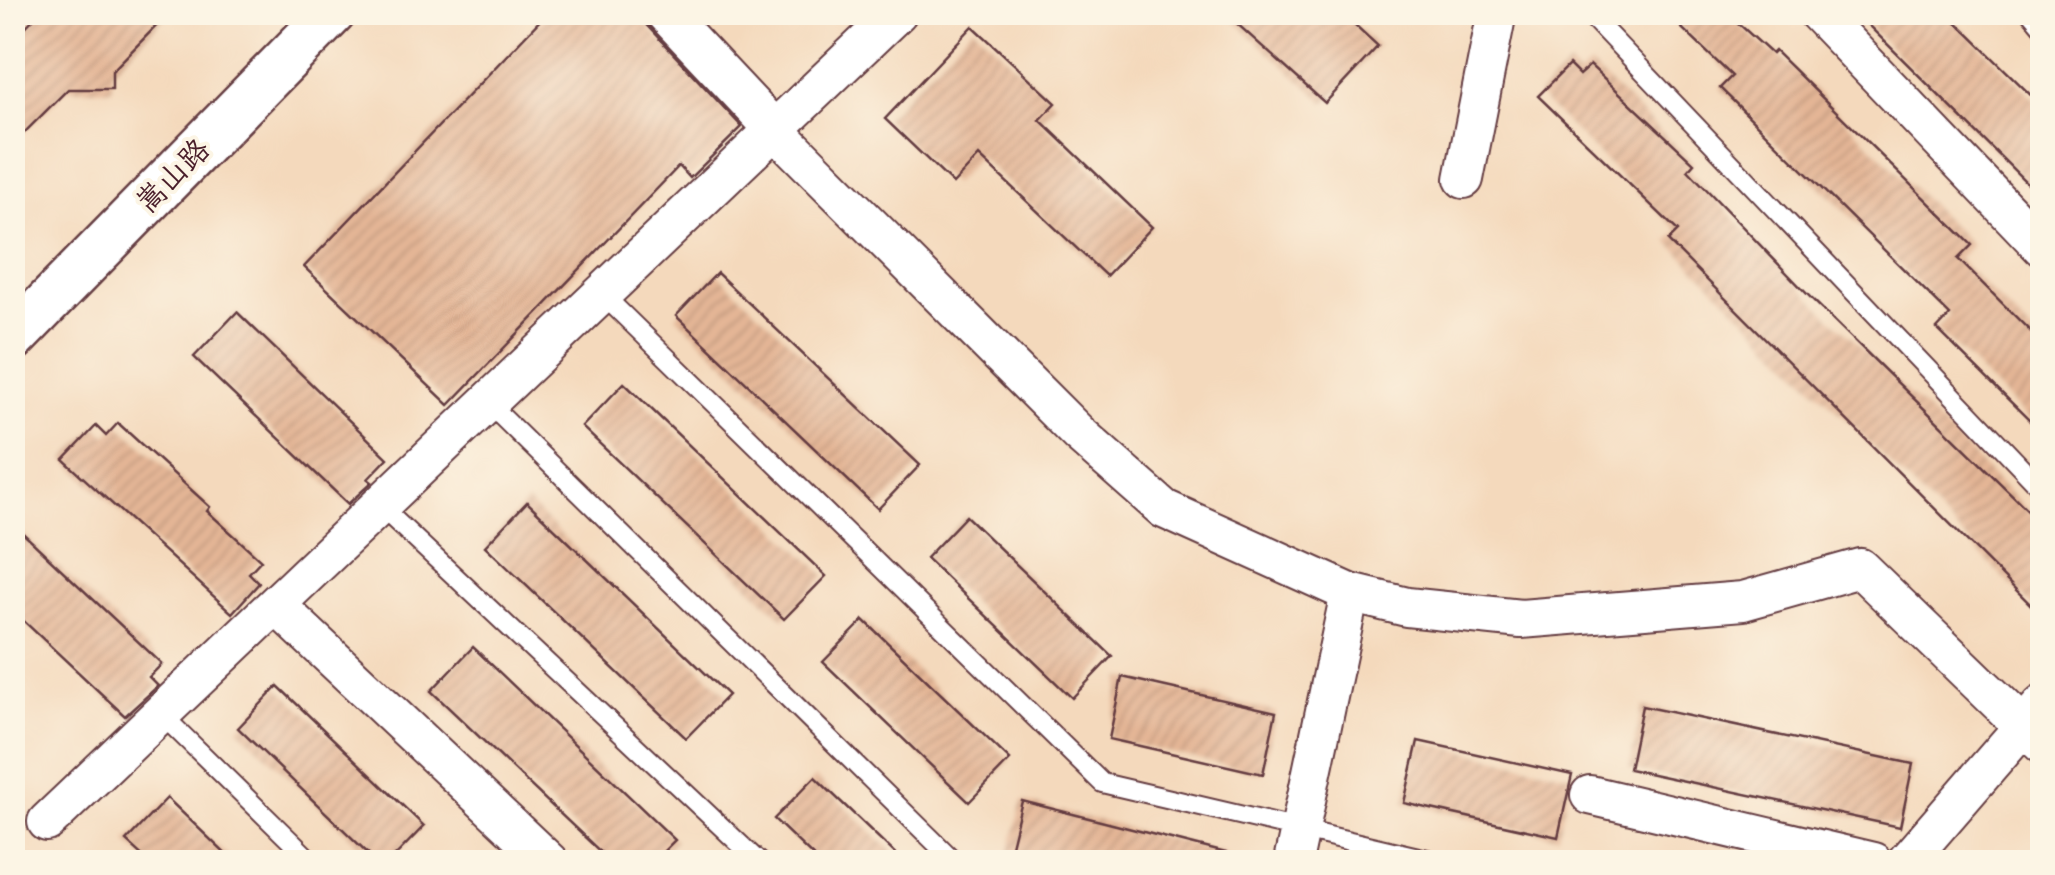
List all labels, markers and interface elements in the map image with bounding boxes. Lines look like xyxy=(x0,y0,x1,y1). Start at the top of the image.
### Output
street label: 嵩山路 xyxy=(128,131,218,221)

